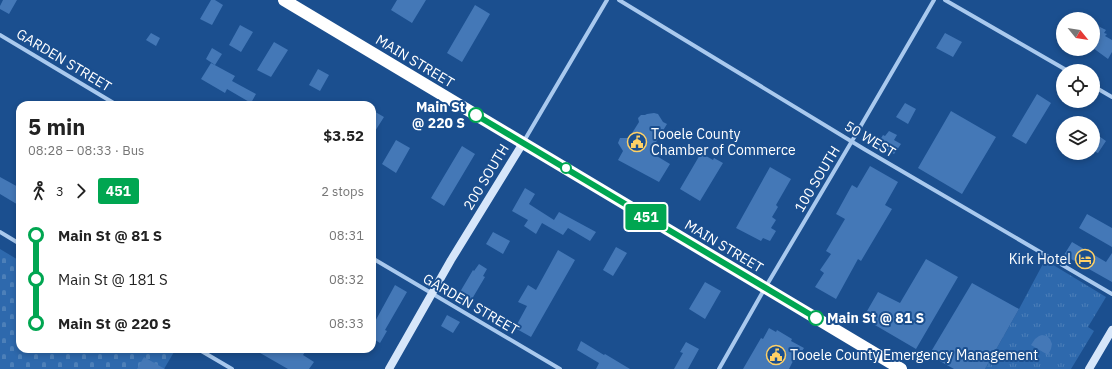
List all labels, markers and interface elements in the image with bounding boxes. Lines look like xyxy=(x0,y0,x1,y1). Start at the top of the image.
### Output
north arrow xyxy=(1056,12,1100,56)
map controls xyxy=(1056,12,1100,160)
street label: GARDEN STREET xyxy=(13,25,115,95)
street label: MAIN STREET xyxy=(372,31,458,91)
button: locate xyxy=(1056,64,1100,108)
place label: Main St @ 220 S xyxy=(412,98,465,132)
marker: Main St @ 220 S xyxy=(468,107,484,123)
text: 5 min xyxy=(28,112,85,141)
button: layers xyxy=(1056,116,1100,160)
street label: 50 WEST xyxy=(841,117,899,161)
place label: Tooele County Chamber of Commerce xyxy=(651,125,796,159)
text: $3.52 xyxy=(323,126,364,145)
public building icon: Tooele County Chamber of Commerce xyxy=(626,131,648,153)
street label: 200 SOUTH xyxy=(459,141,513,213)
text: 08:28 – 08:33 · Bus xyxy=(28,142,144,159)
street label: 100 SOUTH xyxy=(790,143,844,215)
unlabelled marker xyxy=(560,162,572,174)
icon: walk xyxy=(28,180,50,202)
icon: forward xyxy=(70,180,92,202)
text: 451 xyxy=(106,182,131,200)
text: 3 xyxy=(56,183,64,200)
text: 2 stops xyxy=(321,183,364,200)
line badge: 451 xyxy=(623,204,669,230)
text: 451 xyxy=(633,208,659,226)
street label: MAIN STREET xyxy=(681,216,767,276)
text: Main St @ 81 S xyxy=(58,226,162,245)
text: 08:31 xyxy=(329,227,364,244)
hotel icon: Kirk Hotel xyxy=(1074,248,1096,270)
place label: Kirk Hotel xyxy=(1009,250,1071,268)
street label: GARDEN STREET xyxy=(420,269,522,339)
text: Main St @ 181 S xyxy=(58,270,168,289)
text: 08:32 xyxy=(329,271,364,288)
place label: Main St @ 81 S xyxy=(827,309,924,327)
marker: Main St @ 81 S xyxy=(808,310,824,326)
text: Main St @ 220 S xyxy=(58,314,171,333)
text: 08:33 xyxy=(329,315,364,332)
public building icon: Tooele County Emergency Management xyxy=(765,344,787,366)
place label: Tooele County Emergency Management xyxy=(790,346,1038,364)

